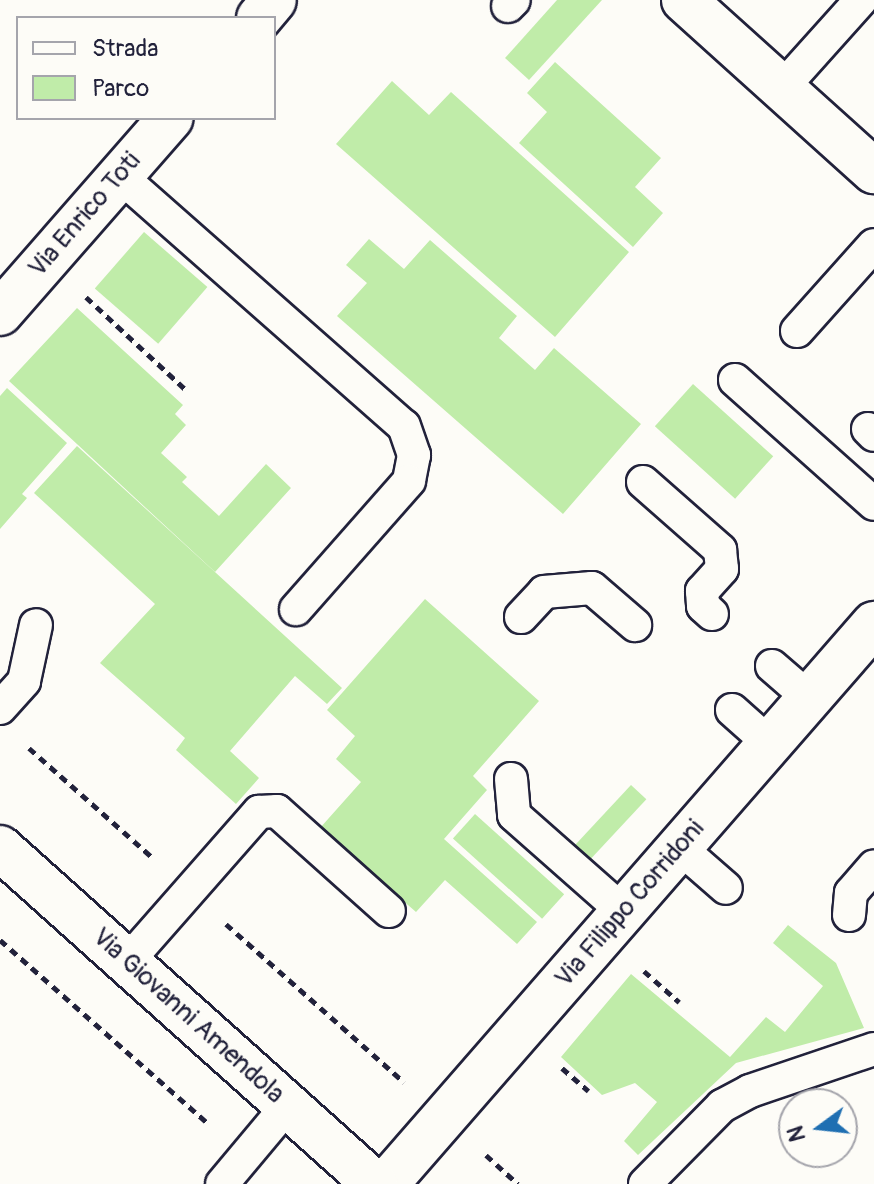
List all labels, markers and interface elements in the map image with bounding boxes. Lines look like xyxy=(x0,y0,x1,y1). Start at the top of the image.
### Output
legend xyxy=(16,16,276,120)
text: Strada xyxy=(92,34,158,63)
text: Parco xyxy=(92,74,149,103)
street label: Via Enrico Toti xyxy=(22,146,148,284)
street label: Via Filippo Corridoni xyxy=(549,814,711,994)
street label: Via Giovanni Amendola xyxy=(86,922,290,1110)
north arrow xyxy=(778,1088,858,1168)
text: N xyxy=(781,1123,812,1145)

